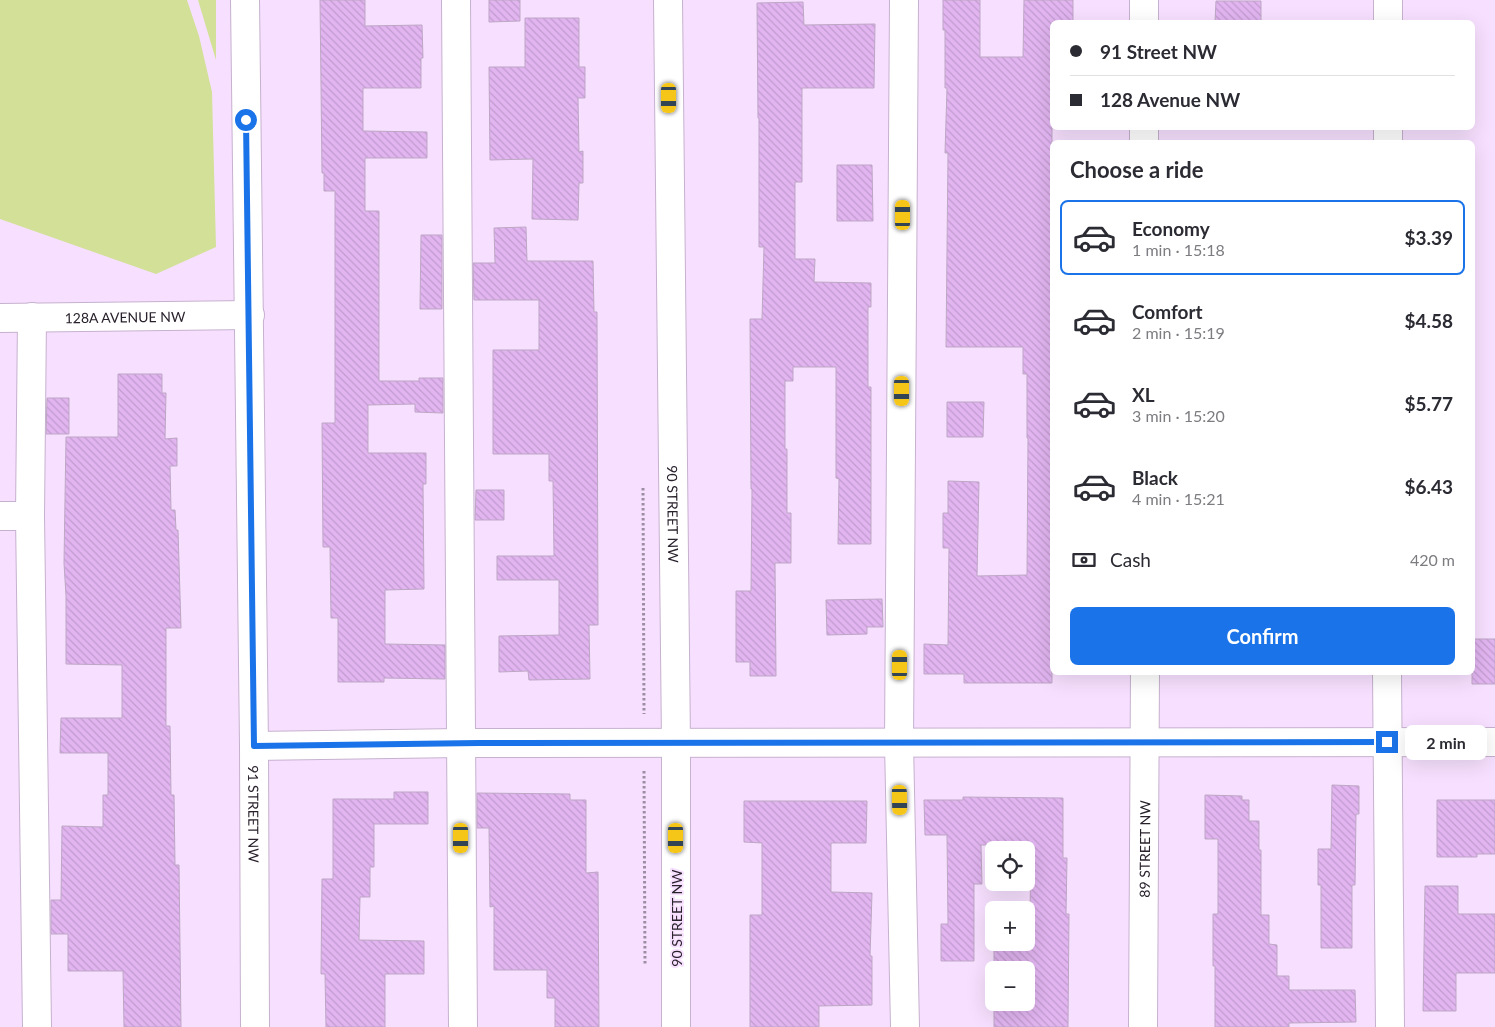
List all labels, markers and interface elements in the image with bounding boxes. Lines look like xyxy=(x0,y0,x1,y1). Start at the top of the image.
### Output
text: 91 Street NW xyxy=(1100,40,1217,63)
car xyxy=(661,83,676,113)
text: 128 Avenue NW xyxy=(1100,88,1240,111)
route start xyxy=(235,109,257,131)
text: Choose a ride xyxy=(1070,156,1204,183)
car xyxy=(895,200,910,230)
icon: car xyxy=(1072,215,1117,260)
text: Economy xyxy=(1132,217,1210,240)
text: $3.39 xyxy=(1404,226,1453,249)
text: 1 min · 15:18 xyxy=(1132,240,1225,259)
icon: car xyxy=(1072,298,1117,343)
text: Comfort xyxy=(1132,300,1203,323)
street label: 128A AVENUE NW xyxy=(65,307,186,326)
text: $4.58 xyxy=(1404,309,1453,332)
text: 2 min · 15:19 xyxy=(1132,323,1225,342)
car xyxy=(894,376,909,406)
icon: car xyxy=(1072,381,1117,426)
text: XL xyxy=(1132,383,1155,406)
text: $5.77 xyxy=(1404,392,1453,415)
text: 3 min · 15:20 xyxy=(1132,406,1225,425)
icon: car xyxy=(1072,464,1117,509)
street label: 90 STREET NW xyxy=(665,465,683,563)
text: Black xyxy=(1132,466,1178,489)
text: $6.43 xyxy=(1404,475,1453,498)
text: 4 min · 15:21 xyxy=(1132,489,1225,508)
icon: cash xyxy=(1070,546,1098,574)
text: Cash xyxy=(1110,548,1151,571)
text: 420 m xyxy=(1410,550,1455,569)
button: Confirm xyxy=(1070,607,1455,665)
car xyxy=(892,650,907,680)
callout: 2 min xyxy=(1404,724,1487,760)
route end xyxy=(1376,731,1398,753)
text: 2 min xyxy=(1426,733,1466,752)
street label: 91 STREET NW xyxy=(246,765,263,863)
car xyxy=(892,785,907,815)
street label: 89 STREET NW xyxy=(1135,800,1153,898)
car xyxy=(453,823,468,853)
car xyxy=(668,823,683,853)
map controls xyxy=(985,841,1035,1011)
button: locate xyxy=(985,841,1035,891)
street label: 90 STREET NW xyxy=(668,869,685,967)
button: + xyxy=(985,901,1035,951)
button: − xyxy=(985,961,1035,1011)

